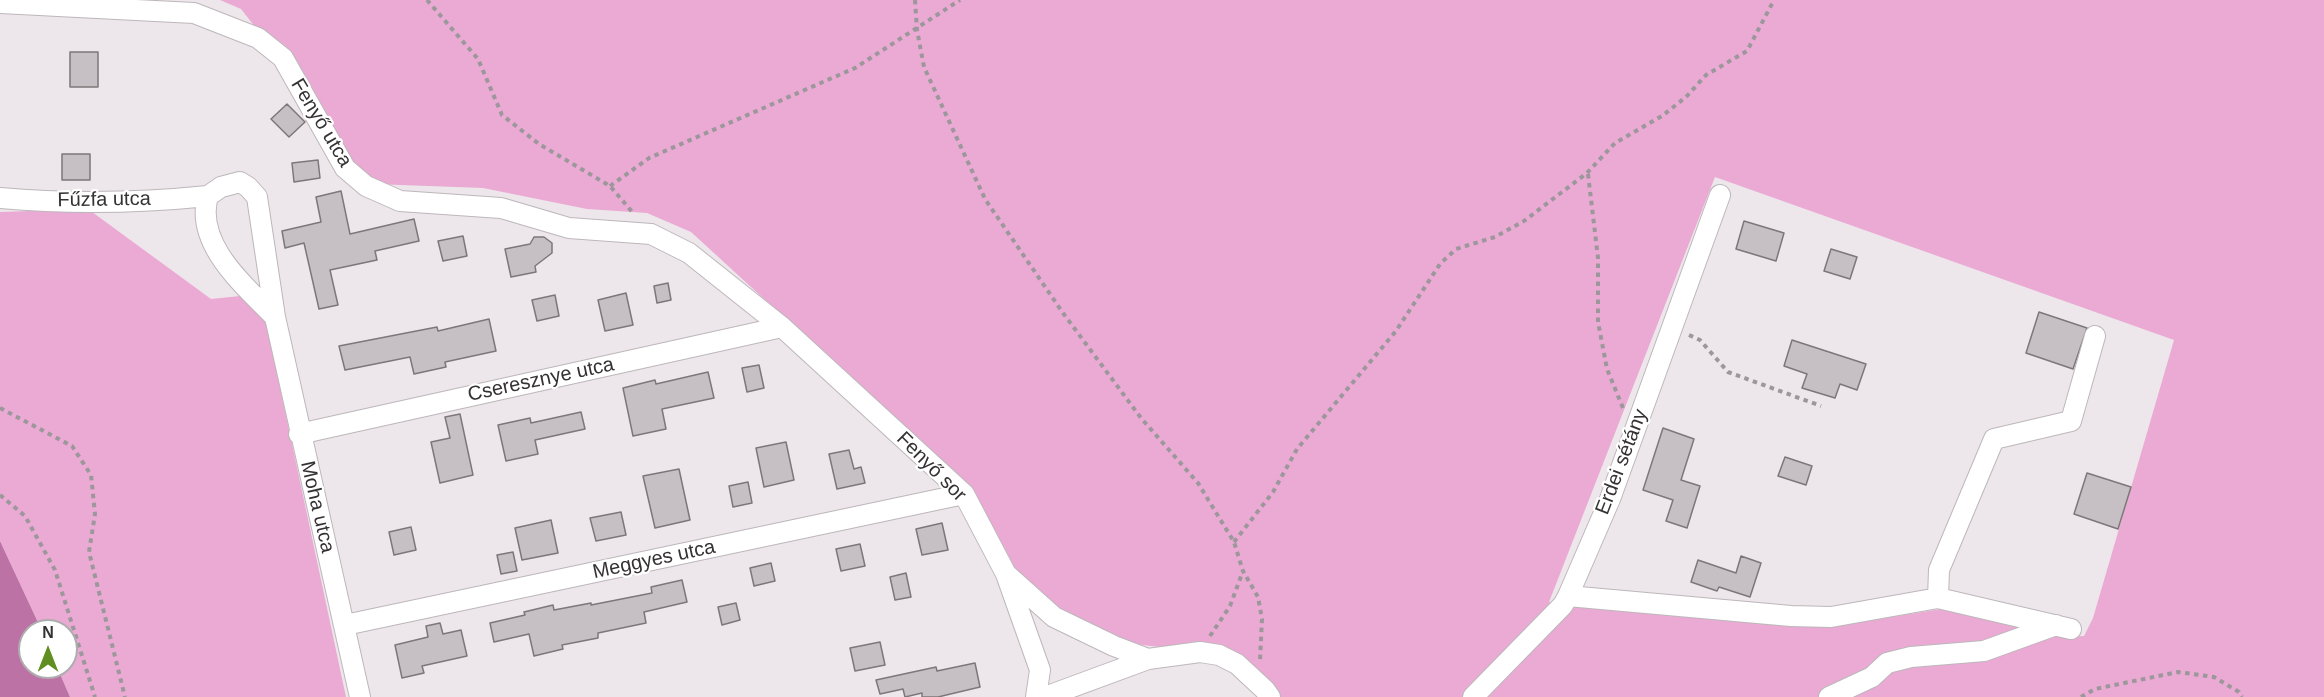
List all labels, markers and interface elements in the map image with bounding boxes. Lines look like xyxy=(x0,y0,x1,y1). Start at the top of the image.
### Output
street label: Fenyő utca xyxy=(285,74,357,172)
street label: Fűzfa utca xyxy=(57,187,151,213)
street label: Cseresznye utca xyxy=(466,353,616,407)
street label: Erdei sétány xyxy=(1591,406,1653,518)
street label: Fenyő sor xyxy=(891,427,971,507)
street label: Moha utca xyxy=(295,459,339,555)
street label: Meggyes utca xyxy=(591,535,717,585)
north arrow xyxy=(18,619,78,679)
text: N xyxy=(42,624,54,641)

